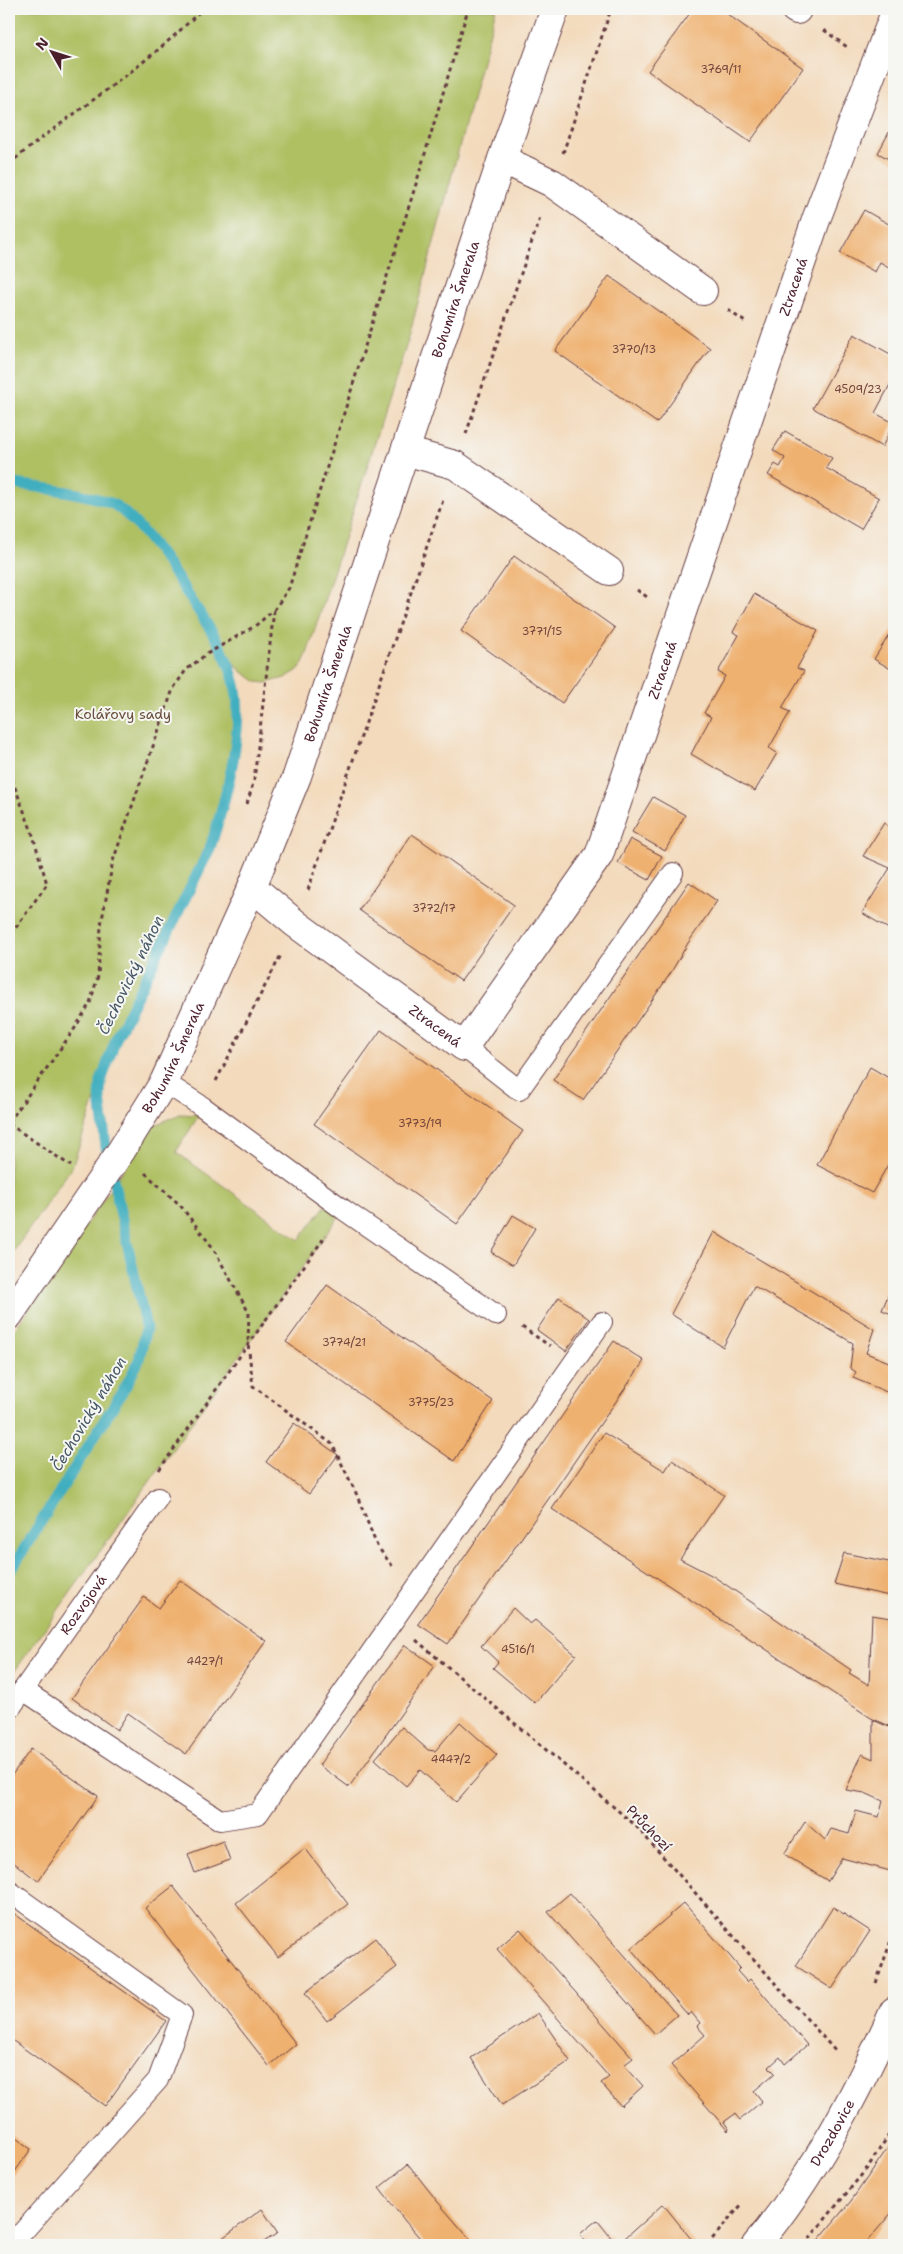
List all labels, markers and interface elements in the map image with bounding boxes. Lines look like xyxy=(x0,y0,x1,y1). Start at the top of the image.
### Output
north arrow xyxy=(28,28,78,78)
text: N xyxy=(31,34,52,54)
house number: 3769/11 xyxy=(700,62,742,77)
street label: Bohumíra Šmerala xyxy=(428,238,483,360)
street label: Ztracená xyxy=(775,255,812,318)
house number: 3770/13 xyxy=(612,342,656,357)
house number: 4509/23 xyxy=(834,382,882,397)
street label: Bohumíra Šmerala xyxy=(300,622,356,745)
house number: 3771/15 xyxy=(522,624,562,639)
street label: Ztracená xyxy=(644,638,681,701)
park label: Kolářovy sady xyxy=(75,705,171,723)
house number: 3772/17 xyxy=(412,901,456,916)
water label: Čechovický náhon xyxy=(93,912,169,1038)
street label: Bohumíra Šmerala xyxy=(138,998,208,1117)
street label: Ztracená xyxy=(405,1001,465,1051)
house number: 3773/19 xyxy=(398,1116,442,1131)
house number: 3774/21 xyxy=(322,1335,366,1350)
water label: Čechovický náhon xyxy=(46,1353,131,1475)
house number: 3775/23 xyxy=(408,1395,454,1410)
street label: Rozvojová xyxy=(56,1571,111,1638)
house number: 4516/1 xyxy=(501,1642,535,1657)
house number: 4427/1 xyxy=(187,1654,223,1669)
house number: 4447/2 xyxy=(431,1752,471,1767)
street label: Průchozí xyxy=(623,1801,675,1855)
street label: Drozdovice xyxy=(806,2096,858,2169)

